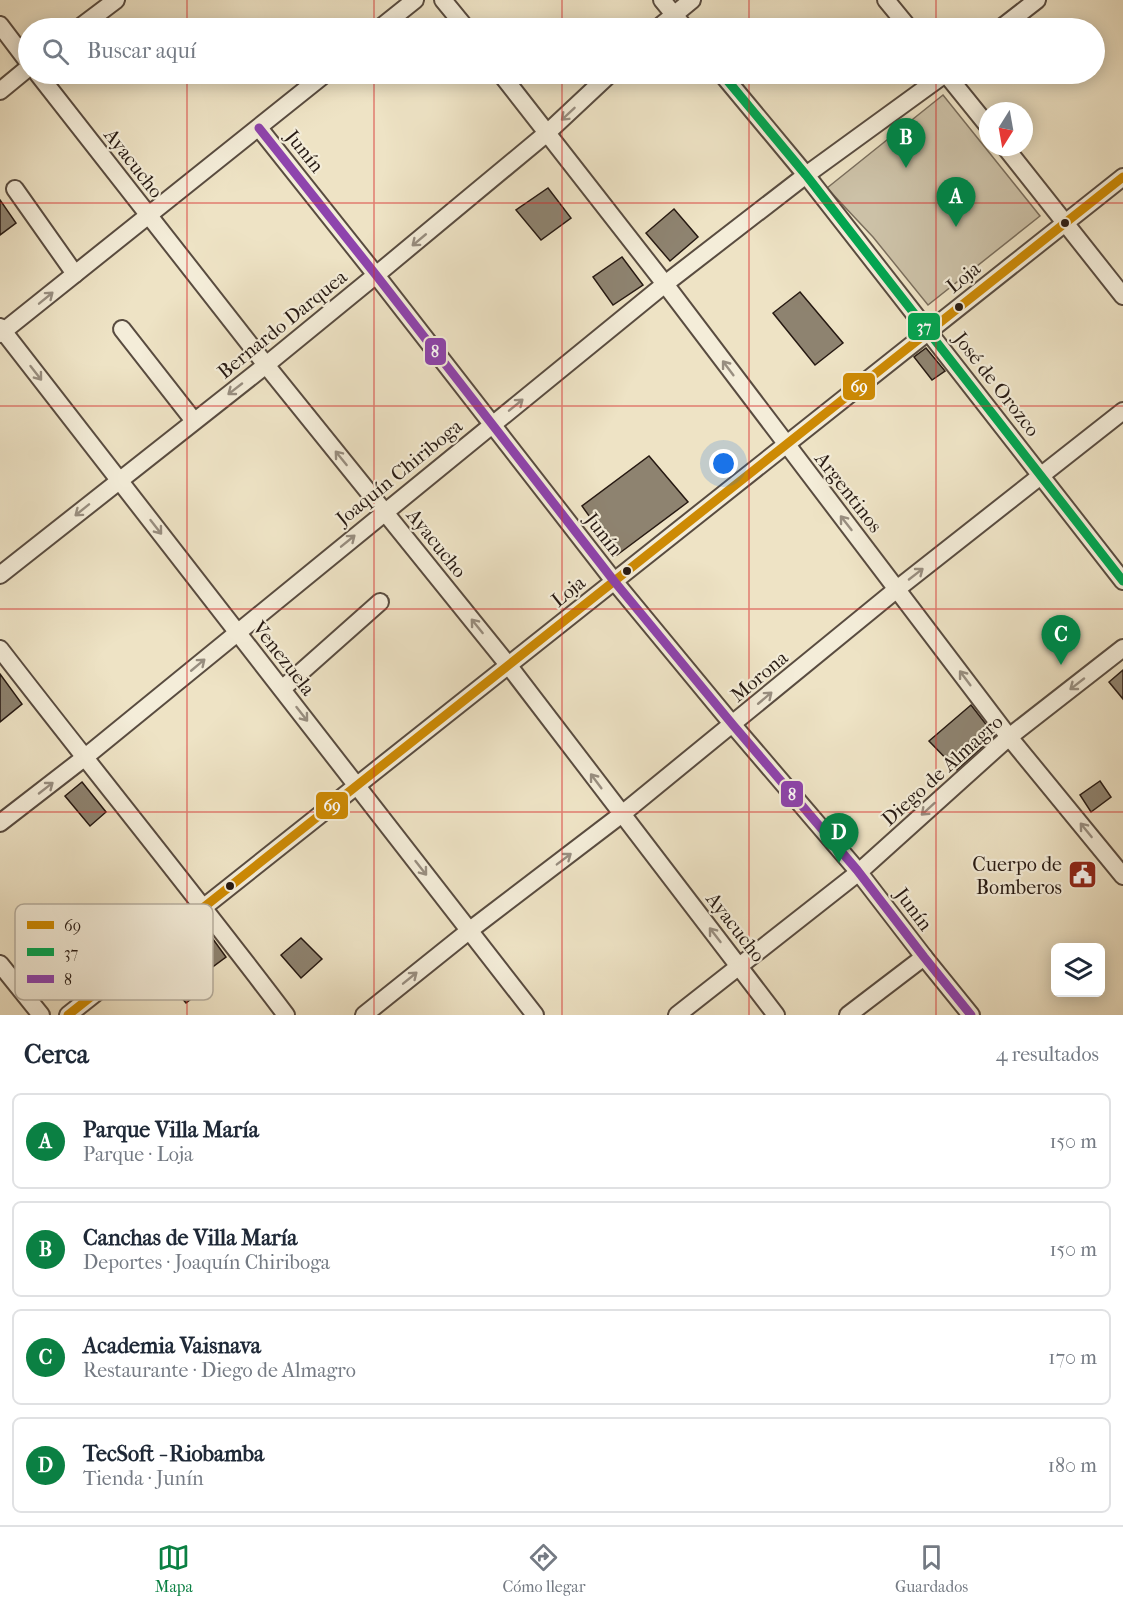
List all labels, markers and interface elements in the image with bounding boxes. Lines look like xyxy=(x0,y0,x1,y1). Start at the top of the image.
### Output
search box xyxy=(18,18,1105,84)
icon: search xyxy=(39,35,72,68)
text: Buscar aquí xyxy=(87,38,196,64)
north arrow xyxy=(979,102,1033,156)
one-way arrow xyxy=(560,106,575,121)
pin: B xyxy=(886,118,926,168)
street label: Ayacucho xyxy=(99,123,168,203)
street label: Junín xyxy=(279,124,329,177)
pin: A xyxy=(936,178,976,227)
unlabelled marker xyxy=(1059,217,1071,229)
one-way arrow xyxy=(411,233,427,246)
street label: Loja xyxy=(942,256,985,298)
street label: Bernardo Darquea xyxy=(213,265,352,384)
one-way arrow xyxy=(38,291,54,304)
unlabelled marker xyxy=(953,301,965,313)
line badge: 37 xyxy=(907,312,941,341)
text: 37 xyxy=(917,317,931,337)
street label: José de Orozco xyxy=(948,326,1044,441)
line badge: 8 xyxy=(424,337,447,366)
text: 8 xyxy=(431,342,439,361)
one-way arrow xyxy=(722,360,734,376)
one-way arrow xyxy=(30,365,42,381)
line badge: 69 xyxy=(842,372,876,401)
text: 69 xyxy=(850,377,868,397)
one-way arrow xyxy=(227,383,243,396)
one-way arrow xyxy=(508,398,524,411)
street label: Joaquín Chiriboga xyxy=(330,414,468,531)
street label: Argentinos xyxy=(810,447,887,537)
your location xyxy=(709,449,738,478)
one-way arrow xyxy=(335,450,348,466)
one-way arrow xyxy=(74,503,90,516)
street label: Ayacucho xyxy=(401,503,471,582)
street label: Junín xyxy=(579,507,628,560)
one-way arrow xyxy=(840,515,853,531)
one-way arrow xyxy=(149,519,162,535)
one-way arrow xyxy=(340,534,355,548)
unlabelled marker xyxy=(621,565,633,577)
one-way arrow xyxy=(908,568,924,581)
street label: Loja xyxy=(547,570,590,612)
street label: Venezuela xyxy=(247,616,320,701)
pin: C xyxy=(1042,616,1080,665)
one-way arrow xyxy=(470,619,484,634)
street label: Morona xyxy=(726,645,793,707)
one-way arrow xyxy=(190,658,206,671)
one-way arrow xyxy=(958,670,971,686)
one-way arrow xyxy=(1069,677,1085,690)
one-way arrow xyxy=(757,691,772,705)
one-way arrow xyxy=(295,706,308,722)
street label: Diego de Almagro xyxy=(877,710,1008,831)
one-way arrow xyxy=(590,773,603,789)
line badge: 8 xyxy=(780,780,804,808)
one-way arrow xyxy=(38,781,54,794)
text: 8 xyxy=(788,785,796,804)
line badge: 69 xyxy=(315,791,349,820)
text: 69 xyxy=(323,796,341,816)
one-way arrow xyxy=(921,802,936,816)
pin: D xyxy=(820,814,858,863)
one-way arrow xyxy=(1079,823,1093,838)
one-way arrow xyxy=(555,853,571,865)
place label: Cuerpo de Bomberos xyxy=(972,853,1062,899)
public building icon: Cuerpo de Bomberos xyxy=(1067,859,1099,891)
one-way arrow xyxy=(415,860,428,876)
unlabelled marker xyxy=(224,880,236,892)
street label: Junín xyxy=(889,882,937,936)
street label: Ayacucho xyxy=(701,887,770,967)
legend xyxy=(15,904,213,1000)
text: 69 xyxy=(64,916,81,935)
one-way arrow xyxy=(709,927,722,943)
text: 37 xyxy=(64,943,79,962)
map controls xyxy=(1051,943,1105,997)
button: layers xyxy=(1051,943,1105,997)
text: 8 xyxy=(64,970,72,989)
one-way arrow xyxy=(401,972,417,985)
text: Cerca xyxy=(24,1039,89,1070)
text: 4 resultados xyxy=(996,1043,1099,1066)
text: Parque Villa María xyxy=(83,1117,259,1143)
text: A xyxy=(39,1130,52,1153)
text: 150 m xyxy=(1049,1130,1097,1153)
text: Parque · Loja xyxy=(83,1143,193,1166)
text: Canchas de Villa María xyxy=(83,1225,297,1251)
text: B xyxy=(39,1238,52,1261)
text: 150 m xyxy=(1049,1238,1097,1261)
text: Deportes · Joaquín Chiriboga xyxy=(83,1251,330,1274)
text: Academia Vaisnava xyxy=(83,1333,261,1359)
text: C xyxy=(39,1346,52,1369)
text: 170 m xyxy=(1048,1346,1097,1369)
text: Restaurante · Diego de Almagro xyxy=(83,1359,356,1382)
text: TecSoft - Riobamba xyxy=(83,1441,264,1467)
text: D xyxy=(38,1454,53,1477)
text: 180 m xyxy=(1048,1454,1097,1477)
text: Tienda · Junín xyxy=(83,1467,204,1490)
tab: Mapa xyxy=(155,1541,193,1596)
tab: Cómo llegar xyxy=(502,1541,585,1596)
tab: Guardados xyxy=(895,1541,968,1596)

